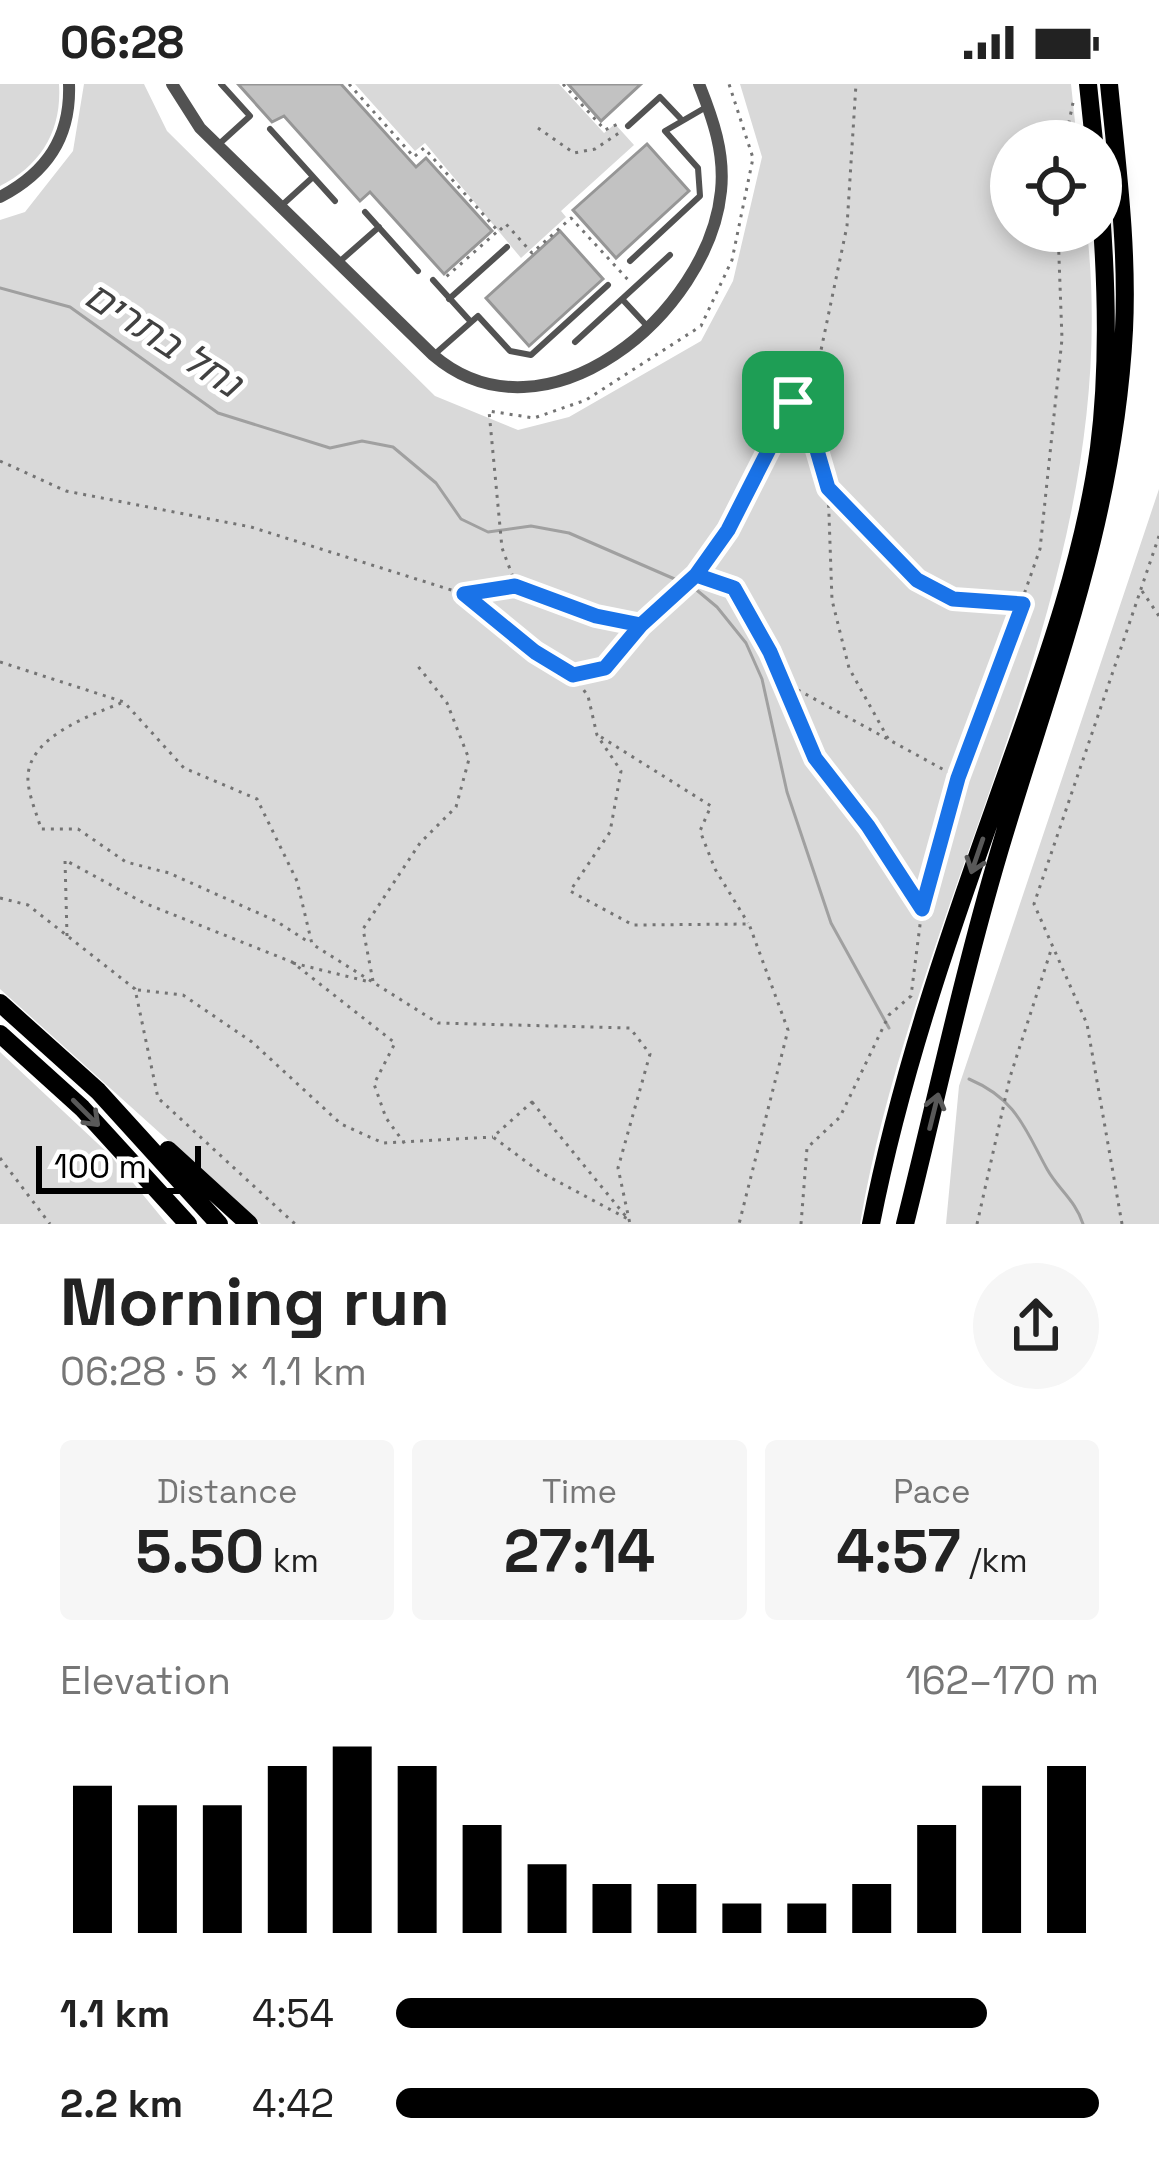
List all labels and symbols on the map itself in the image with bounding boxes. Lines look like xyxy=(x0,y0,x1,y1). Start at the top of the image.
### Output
water label: נחל בתרים xyxy=(75,270,253,409)
pin xyxy=(742,351,844,453)
one-way arrow xyxy=(965,837,986,874)
one-way arrow xyxy=(924,1092,946,1130)
one-way arrow xyxy=(71,1099,100,1127)
scale bar xyxy=(36,1140,201,1193)

